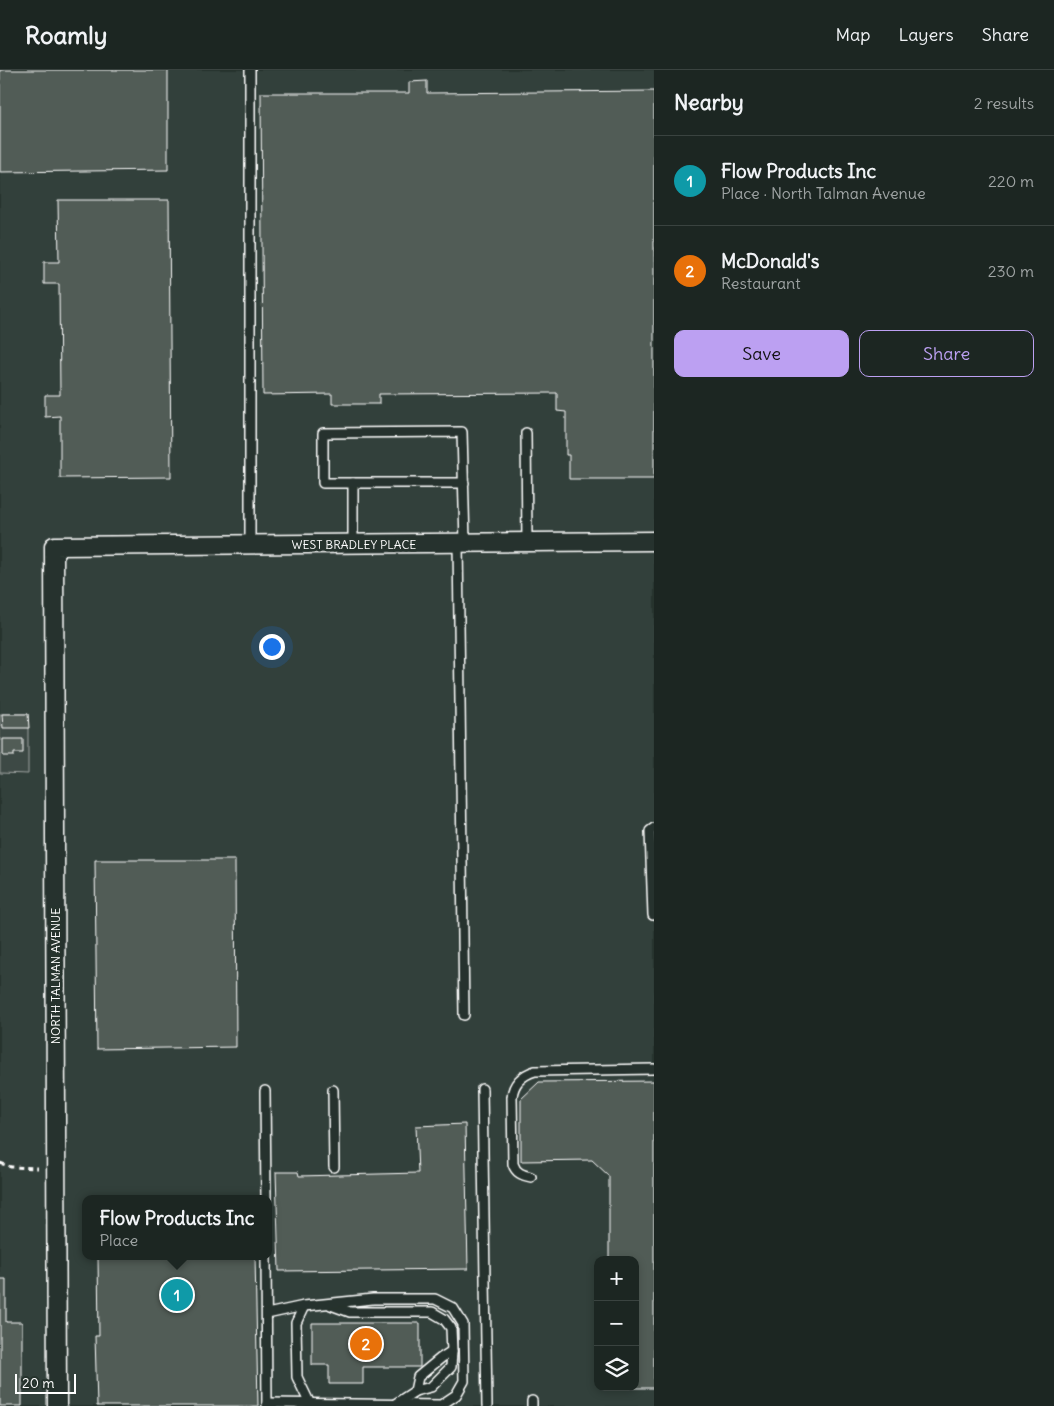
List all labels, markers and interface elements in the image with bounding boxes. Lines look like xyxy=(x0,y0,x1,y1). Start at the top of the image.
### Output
text: Roamly xyxy=(25,20,107,50)
text: Map xyxy=(835,23,870,46)
text: Layers xyxy=(898,23,954,46)
text: Share xyxy=(982,23,1029,46)
text: Nearby xyxy=(674,89,744,116)
text: 2 results xyxy=(974,93,1034,113)
text: Flow Products Inc xyxy=(721,159,876,183)
text: 1 xyxy=(687,171,693,191)
text: 220 m xyxy=(988,171,1034,191)
text: Place · North Talman Avenue xyxy=(721,183,926,203)
text: McDonald's xyxy=(721,249,819,273)
text: 2 xyxy=(686,261,694,281)
text: 230 m xyxy=(988,261,1034,281)
text: Restaurant xyxy=(721,273,801,293)
button: Save xyxy=(674,330,849,377)
button: Share xyxy=(859,330,1034,377)
street label: WEST BRADLEY PLACE xyxy=(292,537,416,552)
your location xyxy=(259,634,285,660)
street label: NORTH TALMAN AVENUE xyxy=(48,908,63,1044)
popup xyxy=(82,1195,272,1260)
text: Flow Products Inc xyxy=(99,1206,255,1230)
text: Place xyxy=(99,1230,138,1250)
map controls xyxy=(594,1256,639,1391)
button: + xyxy=(594,1256,639,1301)
pin: 1 xyxy=(161,1276,193,1314)
button: − xyxy=(594,1301,639,1346)
pin: 2 xyxy=(350,1325,382,1363)
button: layers xyxy=(594,1346,639,1391)
scale bar xyxy=(15,1371,76,1394)
text: 20 m xyxy=(22,1374,55,1392)

